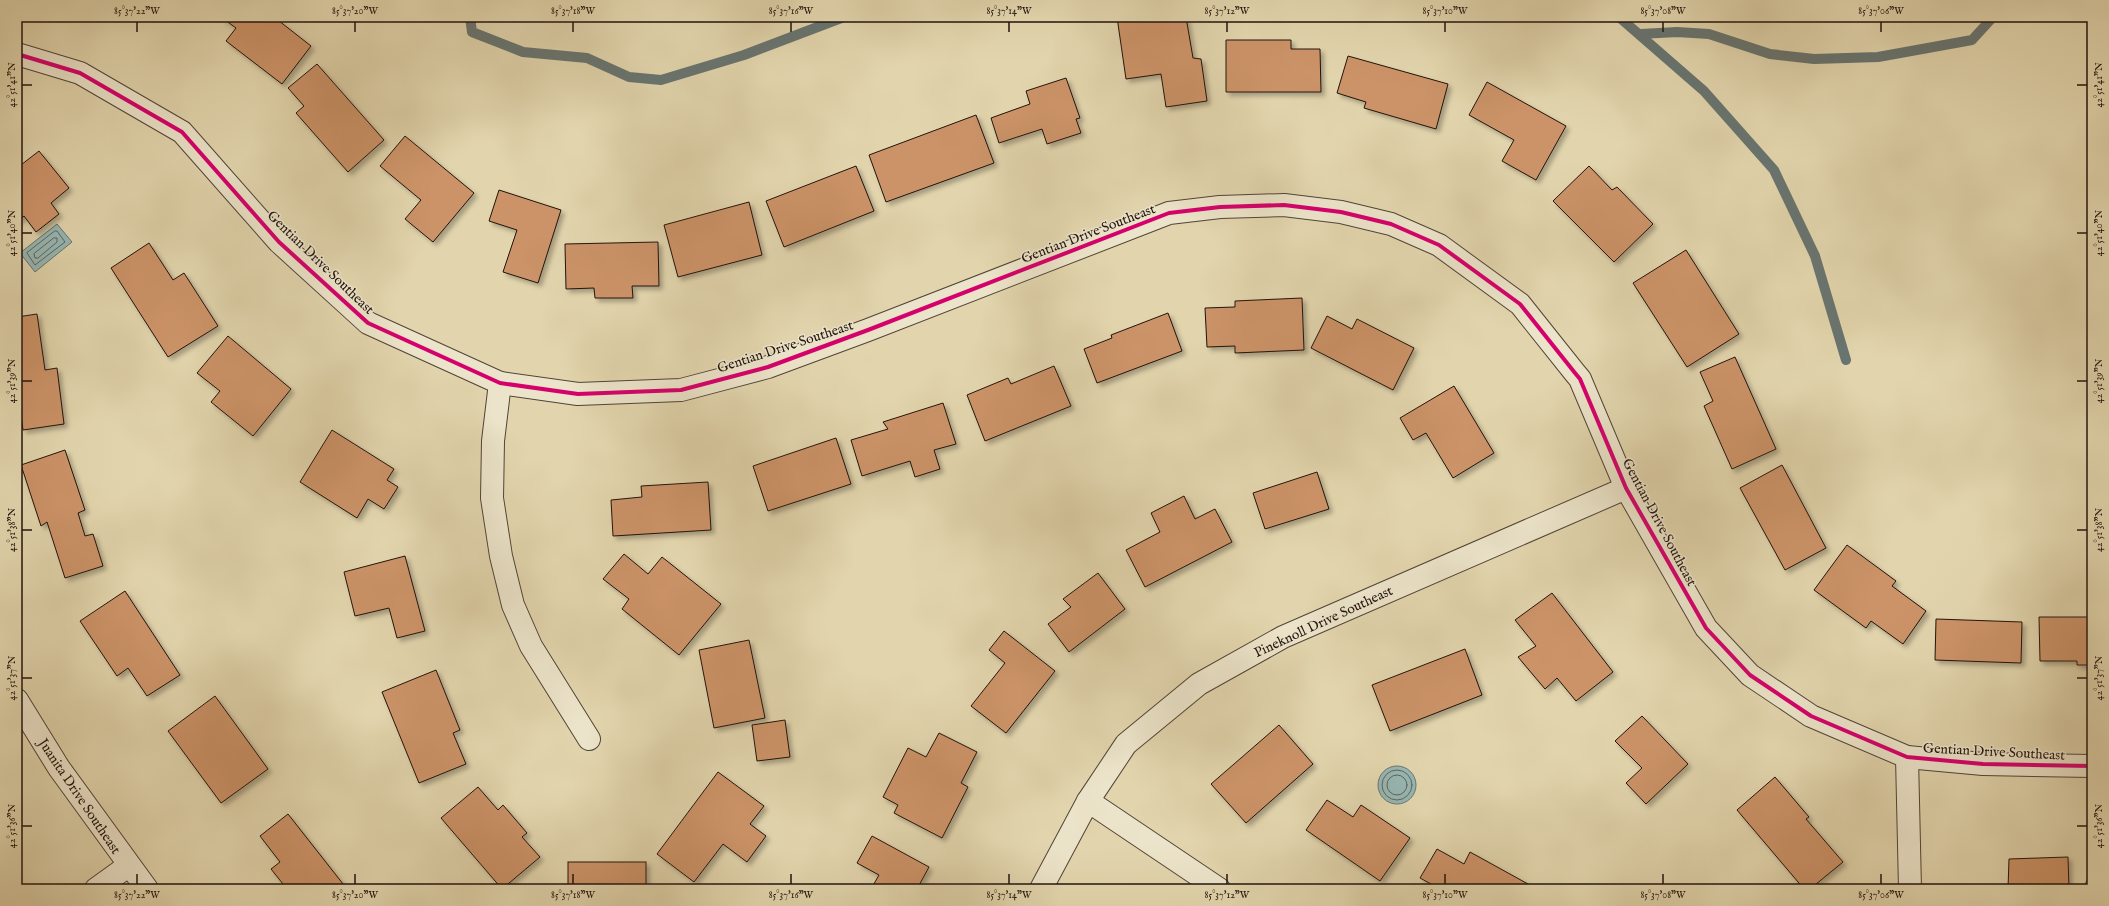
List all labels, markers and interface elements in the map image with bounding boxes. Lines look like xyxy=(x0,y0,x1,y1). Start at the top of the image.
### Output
text: 85°37'22"W xyxy=(114,5,160,18)
text: 85°37'20"W xyxy=(332,5,378,18)
text: 85°37'18"W xyxy=(551,5,595,18)
text: 85°37'16"W xyxy=(769,5,814,18)
text: 85°37'14"W xyxy=(986,5,1032,18)
text: 85°37'12"W xyxy=(1205,5,1250,18)
text: 85°37'10"W xyxy=(1423,5,1468,18)
text: 85°37'08"W xyxy=(1640,5,1686,18)
text: 85°37'06"W xyxy=(1858,5,1904,18)
text: 42°51'41"N xyxy=(6,62,19,108)
text: 42°51'41"N xyxy=(2093,62,2106,108)
street label: Gentian Drive Southeast xyxy=(1019,200,1158,268)
street label: Gentian Drive Southeast xyxy=(263,207,378,319)
text: 42°51'40"N xyxy=(6,210,19,256)
text: 42°51'40"N xyxy=(2093,210,2106,256)
street label: Gentian Drive Southeast xyxy=(715,316,856,377)
text: 42°51'39"N xyxy=(6,358,19,403)
text: 42°51'39"N xyxy=(2093,358,2106,403)
street label: Gentian Drive Southeast xyxy=(1618,456,1701,590)
text: 42°51'38"N xyxy=(6,508,19,552)
text: 42°51'38"N xyxy=(2093,508,2106,552)
street label: Pineknoll Drive Southeast xyxy=(1251,582,1396,662)
text: 42°51'37"N xyxy=(6,655,19,700)
text: 42°51'37"N xyxy=(2093,655,2106,700)
street label: Juanita Drive Southeast xyxy=(33,734,125,858)
street label: Gentian Drive Southeast xyxy=(1923,739,2066,765)
text: 42°51'36"N xyxy=(6,803,19,848)
text: 42°51'36"N xyxy=(2093,803,2106,848)
text: 85°37'22"W xyxy=(114,889,160,902)
text: 85°37'20"W xyxy=(332,889,378,902)
text: 85°37'18"W xyxy=(551,889,595,902)
text: 85°37'16"W xyxy=(769,889,814,902)
text: 85°37'14"W xyxy=(986,889,1032,902)
text: 85°37'12"W xyxy=(1205,889,1250,902)
text: 85°37'10"W xyxy=(1423,889,1468,902)
text: 85°37'08"W xyxy=(1640,889,1686,902)
text: 85°37'06"W xyxy=(1858,889,1904,902)

